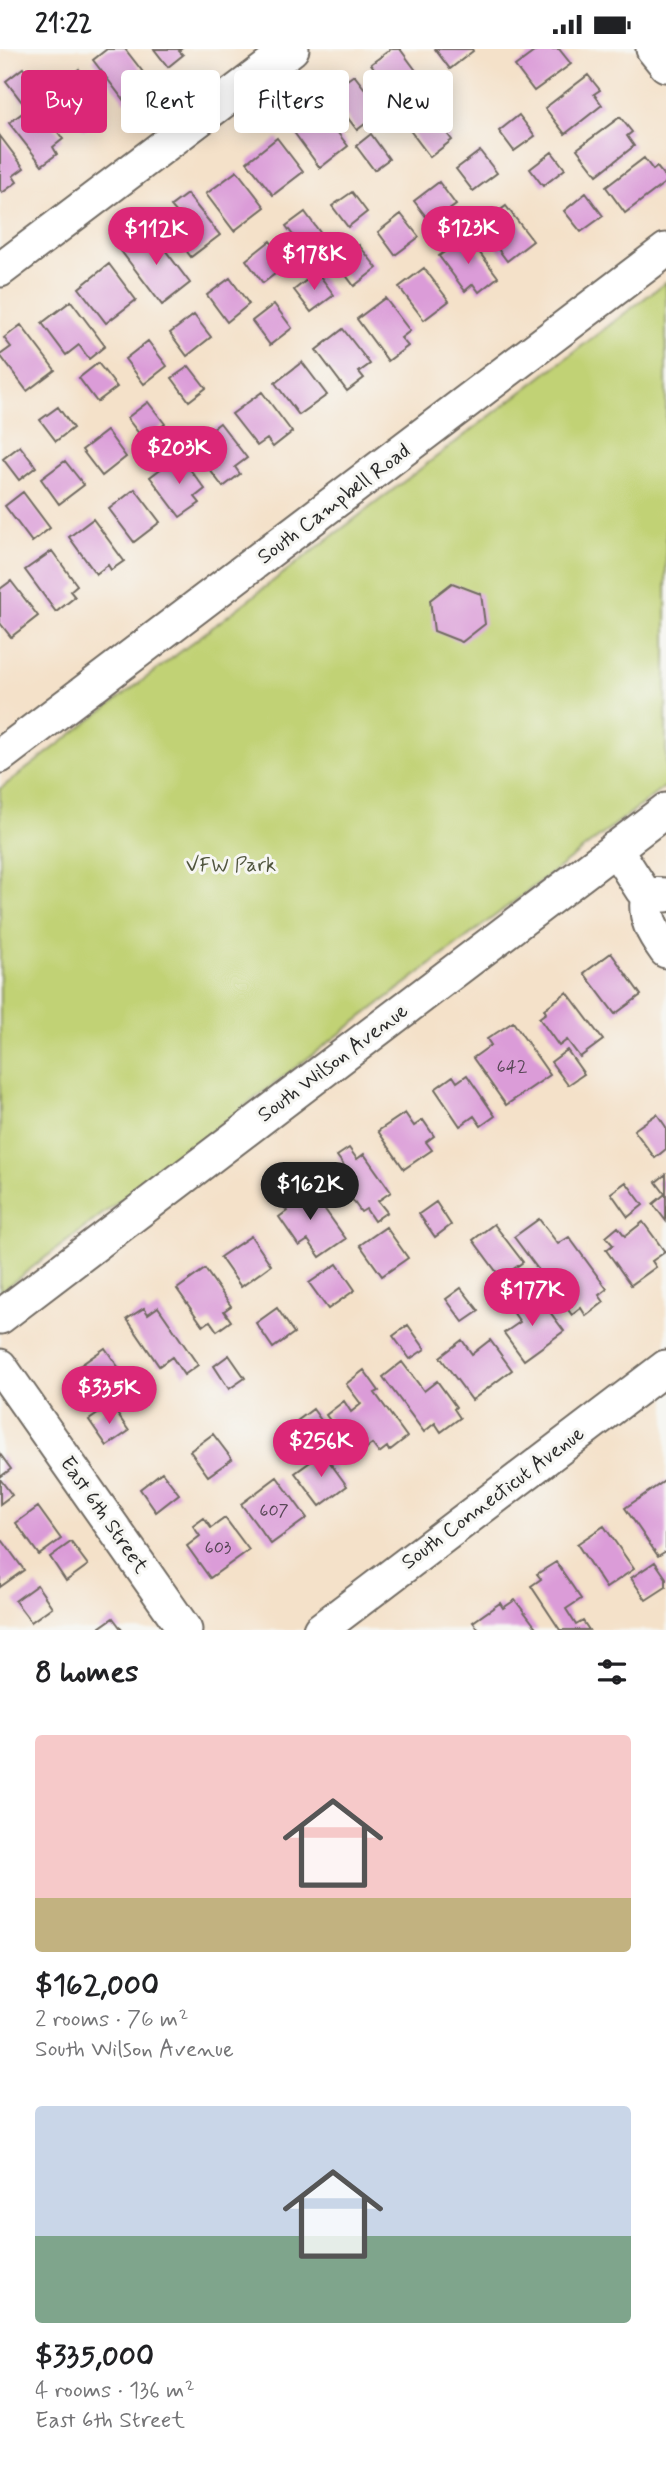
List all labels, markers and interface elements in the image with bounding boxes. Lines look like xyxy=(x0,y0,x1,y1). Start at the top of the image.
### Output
text: 21:22 xyxy=(35,8,92,42)
chip: Buy xyxy=(21,70,107,133)
chip: Rent xyxy=(121,70,220,133)
chip: Filters xyxy=(234,70,349,133)
chip: New xyxy=(363,70,453,133)
pin: $112K xyxy=(107,207,205,267)
pin: $123K xyxy=(419,207,517,266)
text: $123K xyxy=(437,214,499,244)
text: $112K xyxy=(124,215,188,245)
pin: $178K xyxy=(265,233,363,292)
text: $178K xyxy=(282,240,346,270)
pin: $203K xyxy=(130,427,228,486)
text: $203K xyxy=(147,434,211,464)
street label: South Campbell Road xyxy=(252,437,416,571)
park label: VFW Park xyxy=(186,851,276,879)
street label: South Wilson Avenue xyxy=(252,997,414,1129)
house number: 642 xyxy=(497,1055,528,1079)
pin: $162K xyxy=(261,1163,359,1222)
text: $162K xyxy=(277,1170,343,1200)
pin: $177K xyxy=(483,1269,581,1328)
text: $177K xyxy=(500,1276,564,1306)
pin: $335K xyxy=(60,1367,158,1426)
text: $335K xyxy=(78,1374,140,1404)
pin: $256K xyxy=(272,1419,370,1479)
street label: South Connecticut Avenue xyxy=(396,1420,590,1576)
text: $256K xyxy=(289,1427,353,1457)
street label: East 6th Street xyxy=(53,1451,155,1580)
house number: 607 xyxy=(259,1499,289,1523)
house number: 603 xyxy=(205,1536,231,1560)
text: 8 homes xyxy=(35,1653,138,1692)
icon: filters xyxy=(593,1653,631,1691)
icon: home xyxy=(270,1780,396,1906)
text: $162,000 xyxy=(35,1966,159,2005)
text: 2 rooms · 76 m² xyxy=(35,2005,188,2035)
text: South Wilson Avenue xyxy=(35,2035,234,2065)
icon: home xyxy=(270,2151,396,2277)
text: $335,000 xyxy=(35,2337,154,2376)
text: 4 rooms · 136 m² xyxy=(35,2376,195,2406)
text: East 6th Street xyxy=(35,2406,185,2436)

